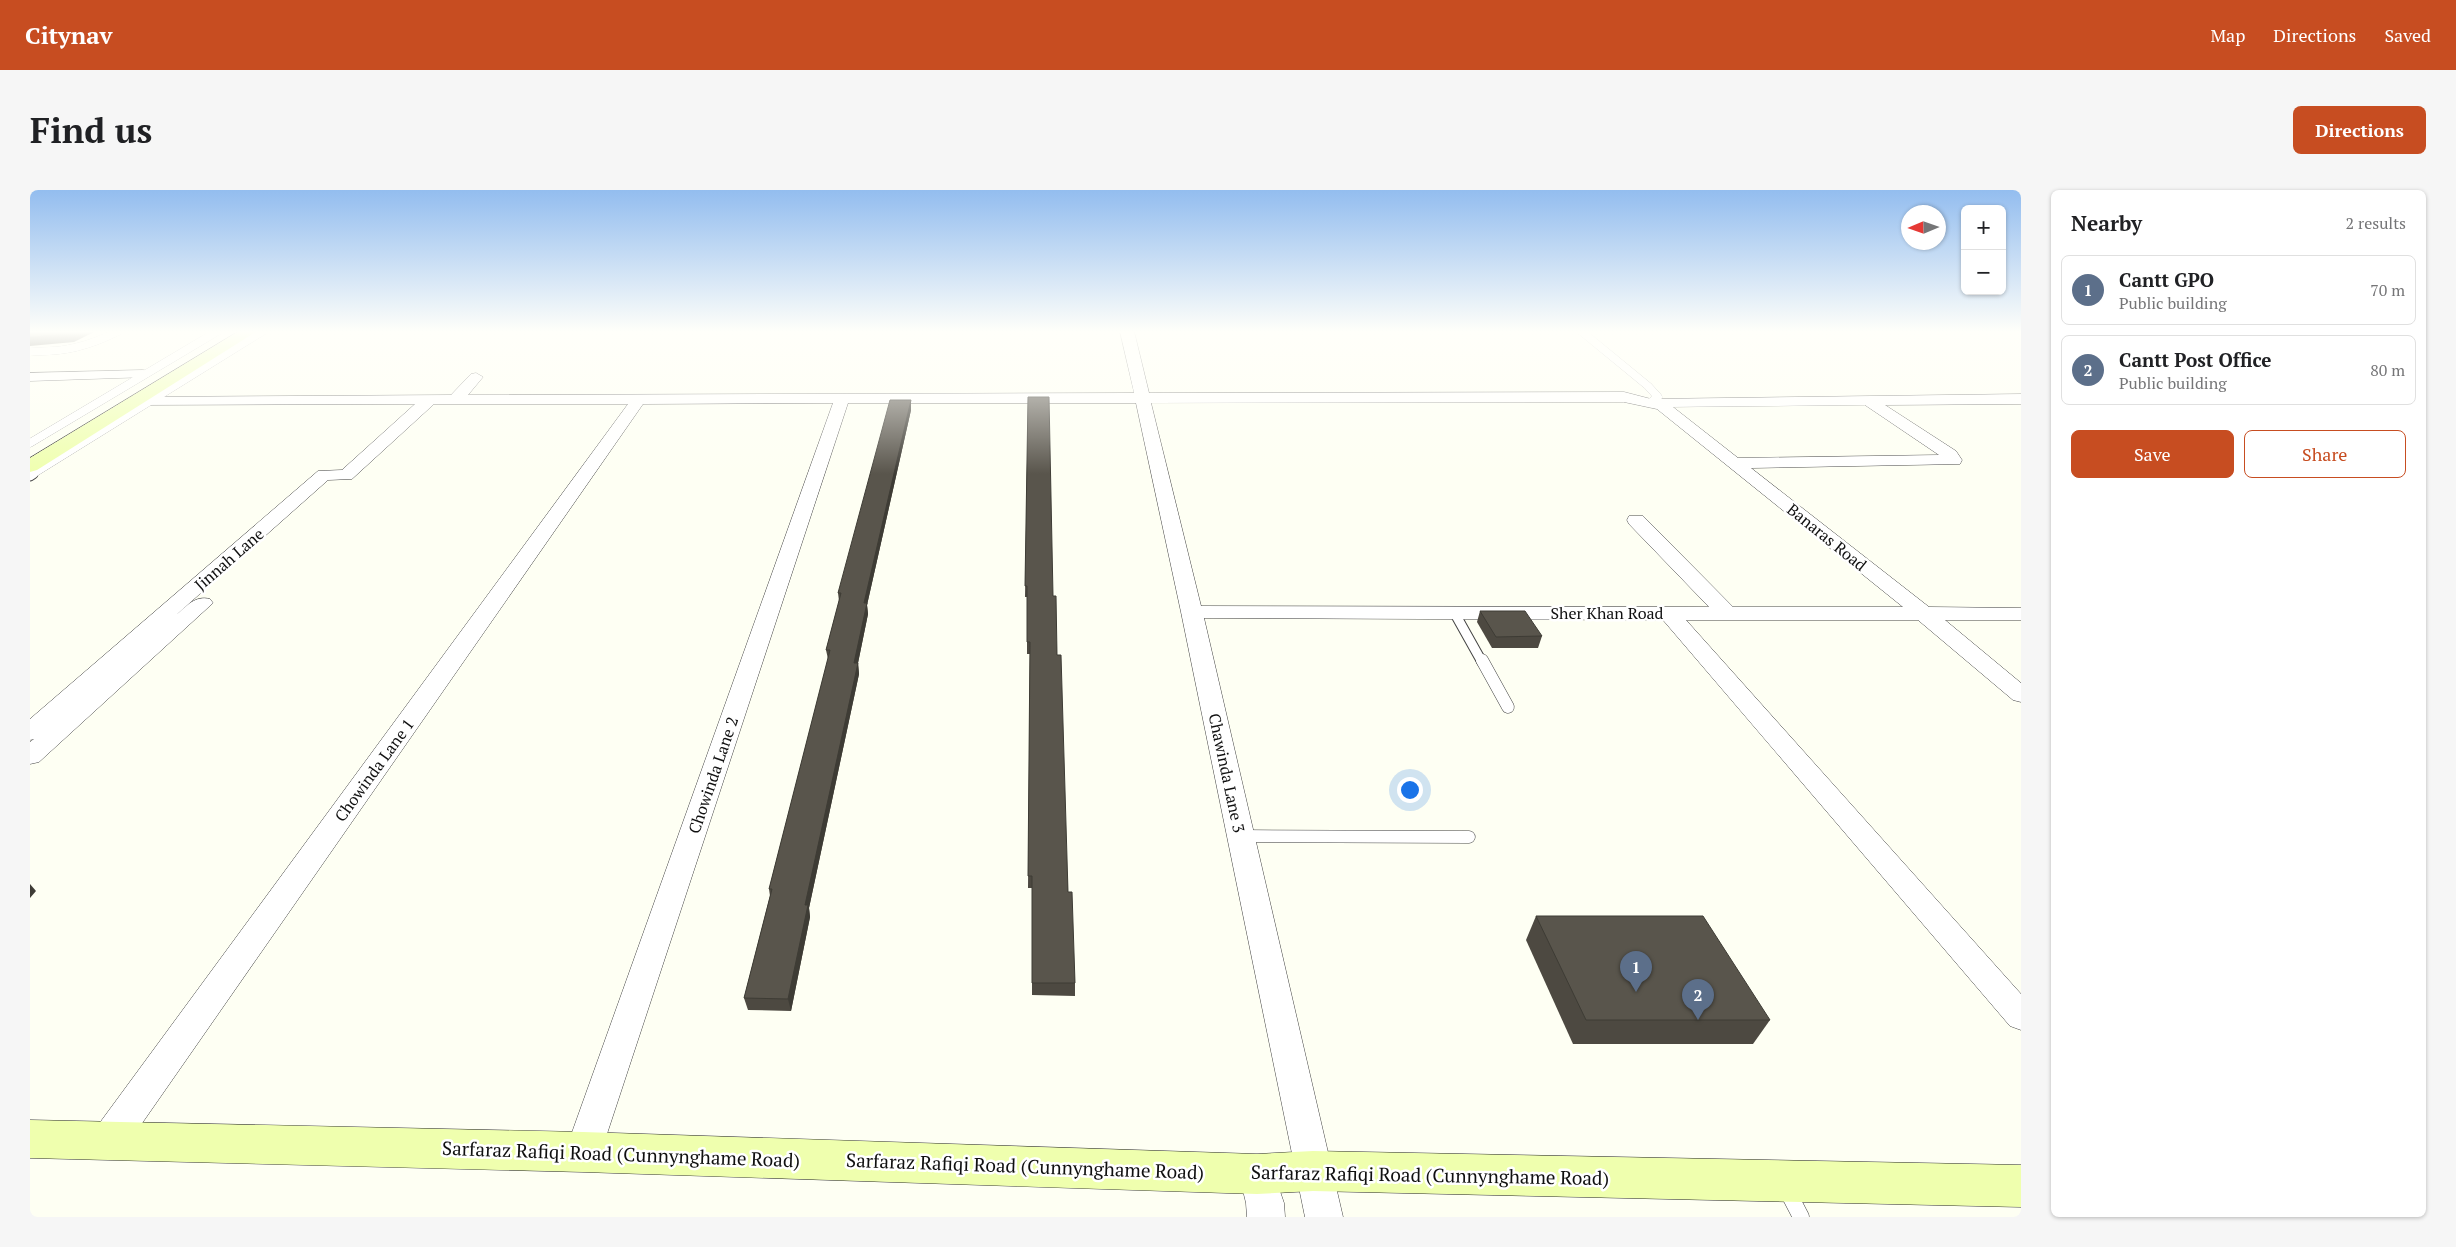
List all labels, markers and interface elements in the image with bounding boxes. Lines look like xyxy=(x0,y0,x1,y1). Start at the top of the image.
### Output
text: Citynav xyxy=(25,19,112,51)
text: Map xyxy=(2210,23,2245,47)
text: Directions xyxy=(2273,23,2356,47)
text: Saved xyxy=(2384,23,2431,47)
button: Directions xyxy=(2293,106,2426,154)
text: Find us xyxy=(30,107,152,153)
north arrow xyxy=(1901,205,1946,250)
map controls xyxy=(1961,205,2006,295)
button: + xyxy=(1961,205,2006,250)
text: Nearby xyxy=(2071,209,2142,237)
text: 2 results xyxy=(2346,212,2406,234)
button: − xyxy=(1961,250,2006,295)
text: Cantt GPO xyxy=(2119,267,2214,292)
text: 1 xyxy=(2083,279,2093,301)
text: 70 m xyxy=(2370,279,2405,301)
text: Public building xyxy=(2119,292,2227,314)
text: Cantt Post Office xyxy=(2119,347,2272,372)
text: 2 xyxy=(2083,359,2093,381)
text: 80 m xyxy=(2370,359,2405,381)
text: Public building xyxy=(2119,372,2227,394)
button: Save xyxy=(2071,430,2234,478)
button: Share xyxy=(2244,430,2406,478)
street label: Banaras Road xyxy=(1783,498,1871,576)
street label: Jinnah Lane xyxy=(190,523,268,595)
street label: Sher Khan Road xyxy=(1551,602,1664,624)
street label: Chawinda Lane 3 xyxy=(1204,711,1250,835)
street label: Chowinda Lane 1 xyxy=(329,714,419,826)
street label: Chowinda Lane 2 xyxy=(683,714,743,836)
your location xyxy=(1397,777,1423,803)
pin: 1 xyxy=(1620,951,1652,992)
pin: 2 xyxy=(1682,979,1714,1020)
street label: Sarfaraz Rafiqi Road (Cunnynghame Road) xyxy=(442,1135,800,1172)
street label: Sarfaraz Rafiqi Road (Cunnynghame Road) xyxy=(846,1147,1204,1184)
street label: Sarfaraz Rafiqi Road (Cunnynghame Road) xyxy=(1251,1159,1609,1190)

